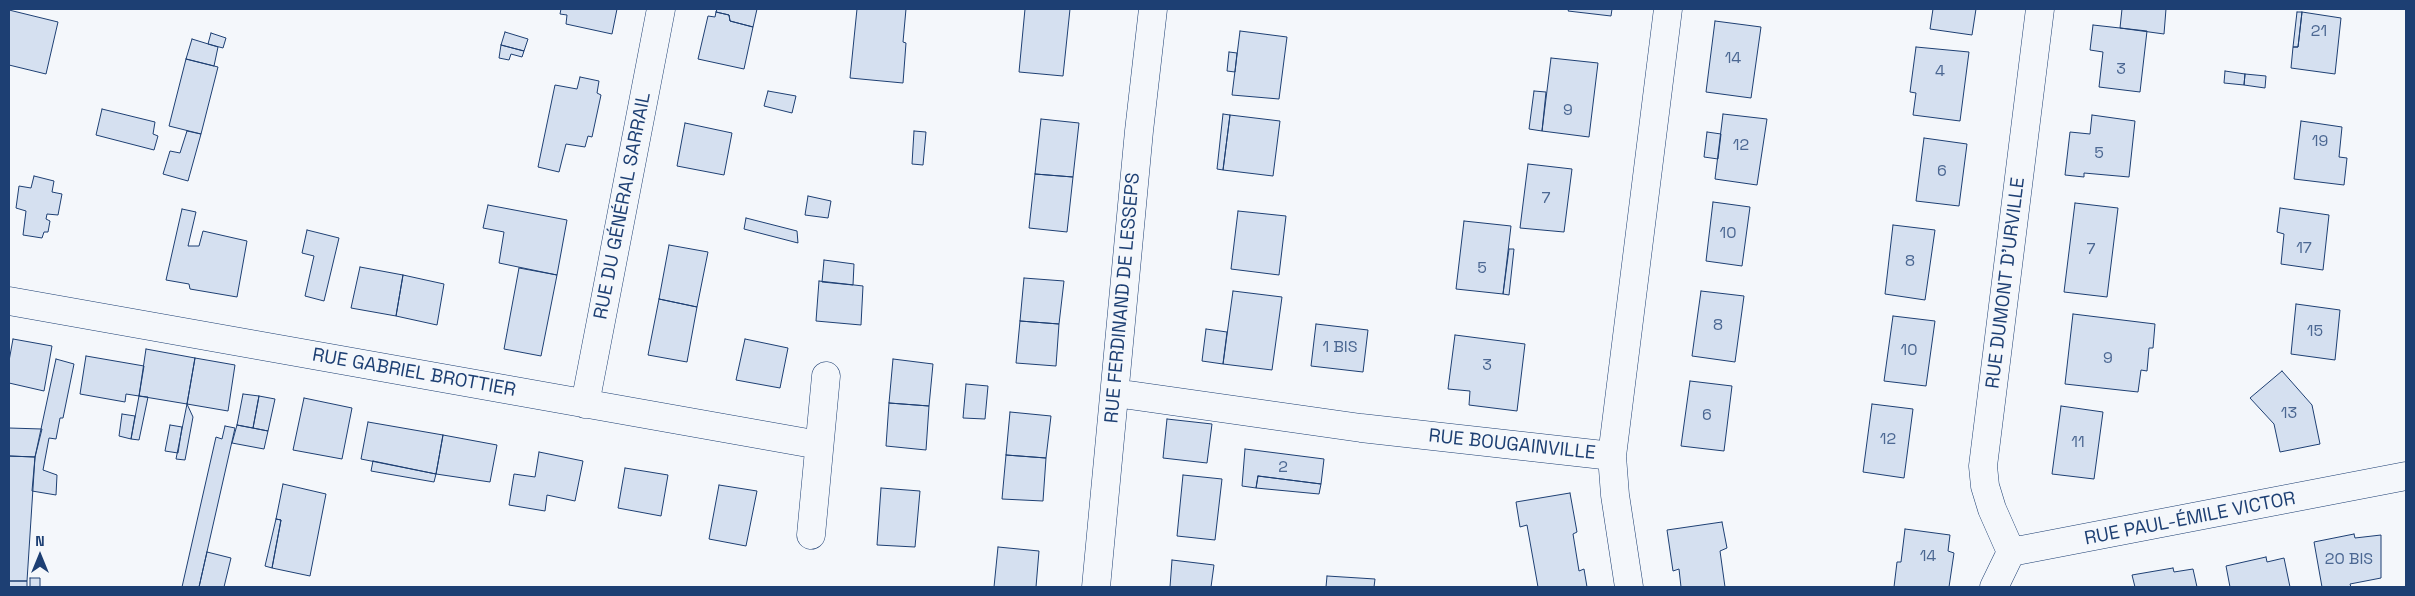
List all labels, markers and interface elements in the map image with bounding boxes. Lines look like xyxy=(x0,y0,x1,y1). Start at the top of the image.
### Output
house number: 21 xyxy=(2311,22,2327,42)
house number: 14 xyxy=(1725,49,1741,69)
house number: 3 xyxy=(2116,60,2126,80)
house number: 4 xyxy=(1935,62,1945,82)
street label: RUE DU GÉNÉRAL SARRAIL xyxy=(590,91,656,321)
house number: 9 xyxy=(1563,101,1573,121)
house number: 19 xyxy=(2312,132,2328,152)
house number: 12 xyxy=(1733,136,1749,156)
house number: 5 xyxy=(2094,144,2104,164)
house number: 6 xyxy=(1937,162,1947,182)
street label: RUE FERDINAND DE LESSEPS xyxy=(1101,172,1145,424)
street label: RUE DUMONT D'URVILLE xyxy=(1982,176,2030,390)
house number: 7 xyxy=(1541,189,1551,209)
house number: 10 xyxy=(1720,224,1736,244)
house number: 17 xyxy=(2296,239,2312,259)
house number: 7 xyxy=(2086,240,2096,260)
house number: 8 xyxy=(1905,252,1915,272)
house number: 5 xyxy=(1477,259,1487,279)
house number: 8 xyxy=(1713,316,1723,336)
house number: 15 xyxy=(2307,322,2323,342)
house number: 1 BIS xyxy=(1322,338,1358,358)
house number: 10 xyxy=(1901,341,1917,361)
street label: RUE GABRIEL BROTTIER xyxy=(310,344,518,402)
house number: 9 xyxy=(2103,349,2113,369)
house number: 3 xyxy=(1482,356,1492,376)
house number: 13 xyxy=(2281,404,2297,424)
house number: 6 xyxy=(1702,406,1712,426)
street label: RUE BOUGAINVILLE xyxy=(1427,425,1597,465)
house number: 12 xyxy=(1880,430,1896,450)
house number: 11 xyxy=(2071,433,2085,453)
house number: 2 xyxy=(1278,458,1288,478)
street label: RUE PAUL-ÉMILE VICTOR xyxy=(2083,487,2297,551)
north arrow xyxy=(15,531,65,581)
text: N xyxy=(35,532,45,550)
house number: 14 xyxy=(1920,547,1936,567)
house number: 20 BIS xyxy=(2325,550,2373,570)

